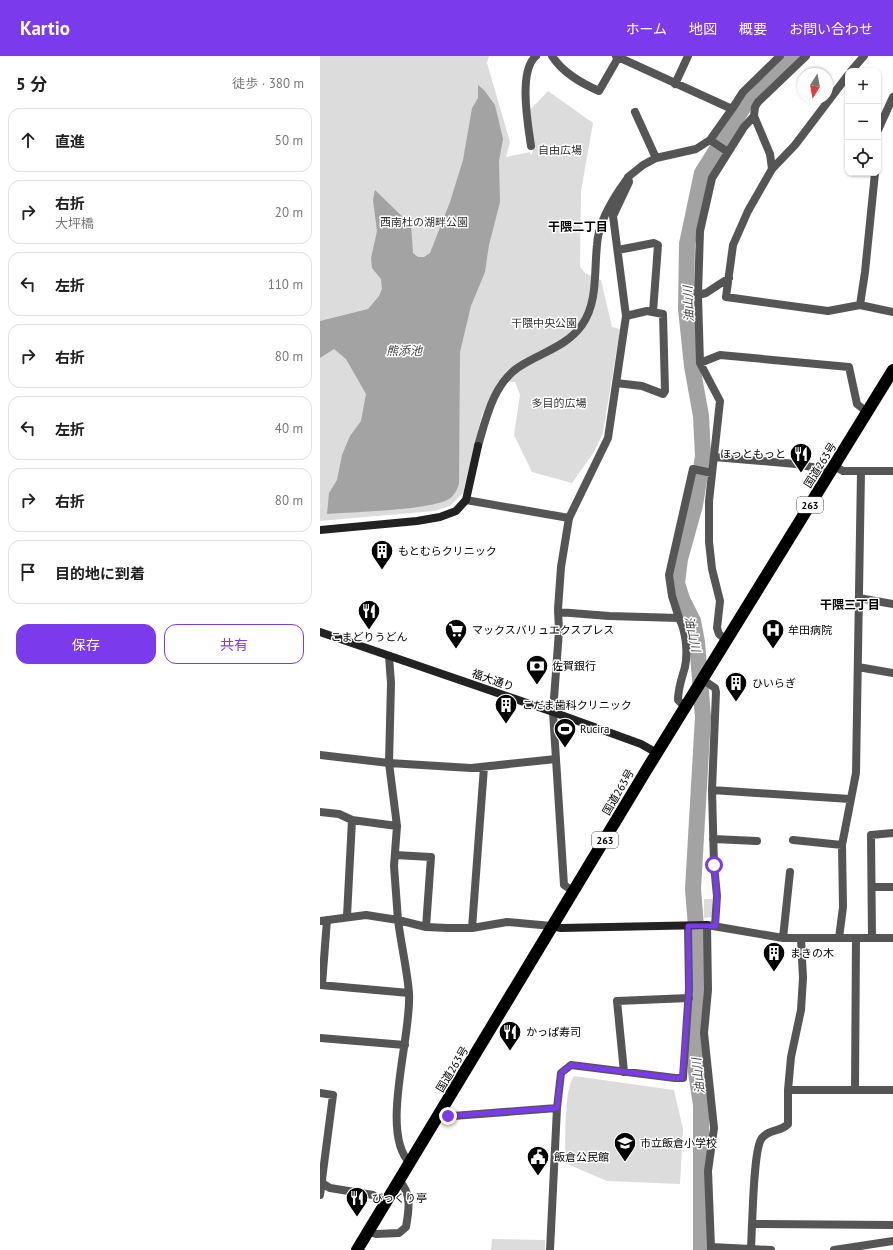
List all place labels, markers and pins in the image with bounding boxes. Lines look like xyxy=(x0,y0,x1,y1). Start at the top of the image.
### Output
restaurant icon: ほっともっと xyxy=(788,441,814,474)
place label: ほっともっと xyxy=(720,447,786,461)
building icon: もとむらクリニック xyxy=(369,538,395,571)
place label: もとむらクリニック xyxy=(398,544,497,558)
restaurant icon: こまどりうどん xyxy=(356,598,382,631)
supermarket icon: マックスバリュエクスプレス xyxy=(443,617,469,650)
hospital icon: 牟田病院 xyxy=(760,617,786,650)
place label: マックスバリュエクスプレス xyxy=(472,623,614,637)
place label: 牟田病院 xyxy=(788,623,832,637)
place label: こまどりうどん xyxy=(331,630,408,644)
bank icon: 佐賀銀行 xyxy=(524,653,550,686)
place label: 佐賀銀行 xyxy=(552,659,596,673)
building icon: ひいらぎ xyxy=(723,670,749,703)
place label: ひいらぎ xyxy=(752,676,796,690)
building icon: こだま歯科クリニック xyxy=(493,692,519,725)
place label: こだま歯科クリニック xyxy=(522,698,632,712)
sports icon: Rucira xyxy=(552,716,578,749)
place label: Rucira xyxy=(580,722,609,736)
building icon: まきの木 xyxy=(761,940,787,973)
place label: まきの木 xyxy=(790,946,834,960)
restaurant icon: かっぱ寿司 xyxy=(497,1019,523,1052)
place label: かっぱ寿司 xyxy=(526,1025,581,1039)
school or university icon: 市立飯倉小学校 xyxy=(612,1130,638,1163)
place label: 市立飯倉小学校 xyxy=(640,1136,717,1150)
public building icon: 飯倉公民館 xyxy=(525,1144,551,1177)
place label: 飯倉公民館 xyxy=(554,1150,609,1164)
restaurant icon: びっくり亭 xyxy=(344,1185,370,1218)
place label: びっくり亭 xyxy=(372,1191,427,1205)

